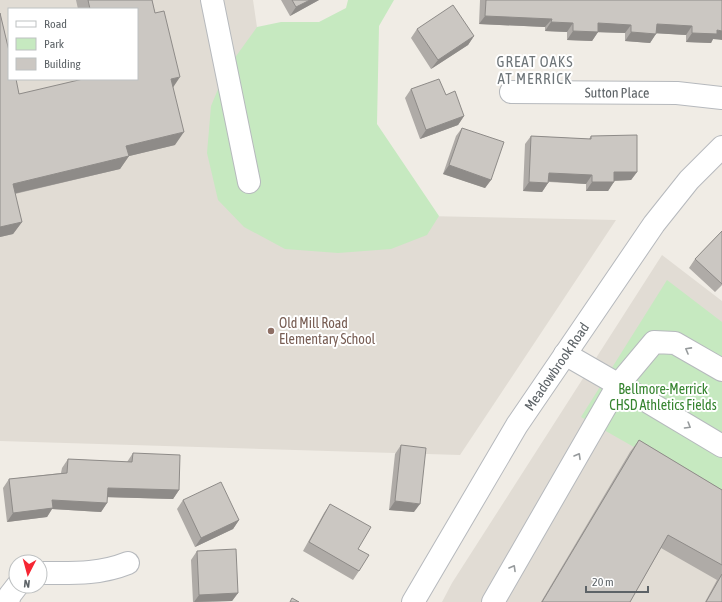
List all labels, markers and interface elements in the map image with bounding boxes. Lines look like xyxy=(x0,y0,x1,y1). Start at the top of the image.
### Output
legend xyxy=(8,8,138,80)
text: Road xyxy=(44,17,67,31)
text: Park xyxy=(44,37,65,51)
district label: GREAT OAKS AT MERRICK xyxy=(497,53,574,87)
text: Building xyxy=(44,57,82,71)
street label: Sutton Place xyxy=(585,84,649,101)
place label: Old Mill Road Elementary School xyxy=(279,315,375,347)
street label: Meadowbrook Road xyxy=(521,320,592,413)
marker: Old Mill Road Elementary School xyxy=(266,326,276,336)
one-way arrow xyxy=(685,347,693,354)
park label: Bellmore-Merrick CHSD Athletics Fields xyxy=(609,381,717,413)
one-way arrow xyxy=(684,421,691,429)
one-way arrow xyxy=(573,453,580,460)
north arrow xyxy=(8,554,48,594)
one-way arrow xyxy=(508,565,515,572)
scale bar xyxy=(586,568,648,594)
text: 20 m xyxy=(592,575,614,589)
text: N xyxy=(23,578,31,590)

